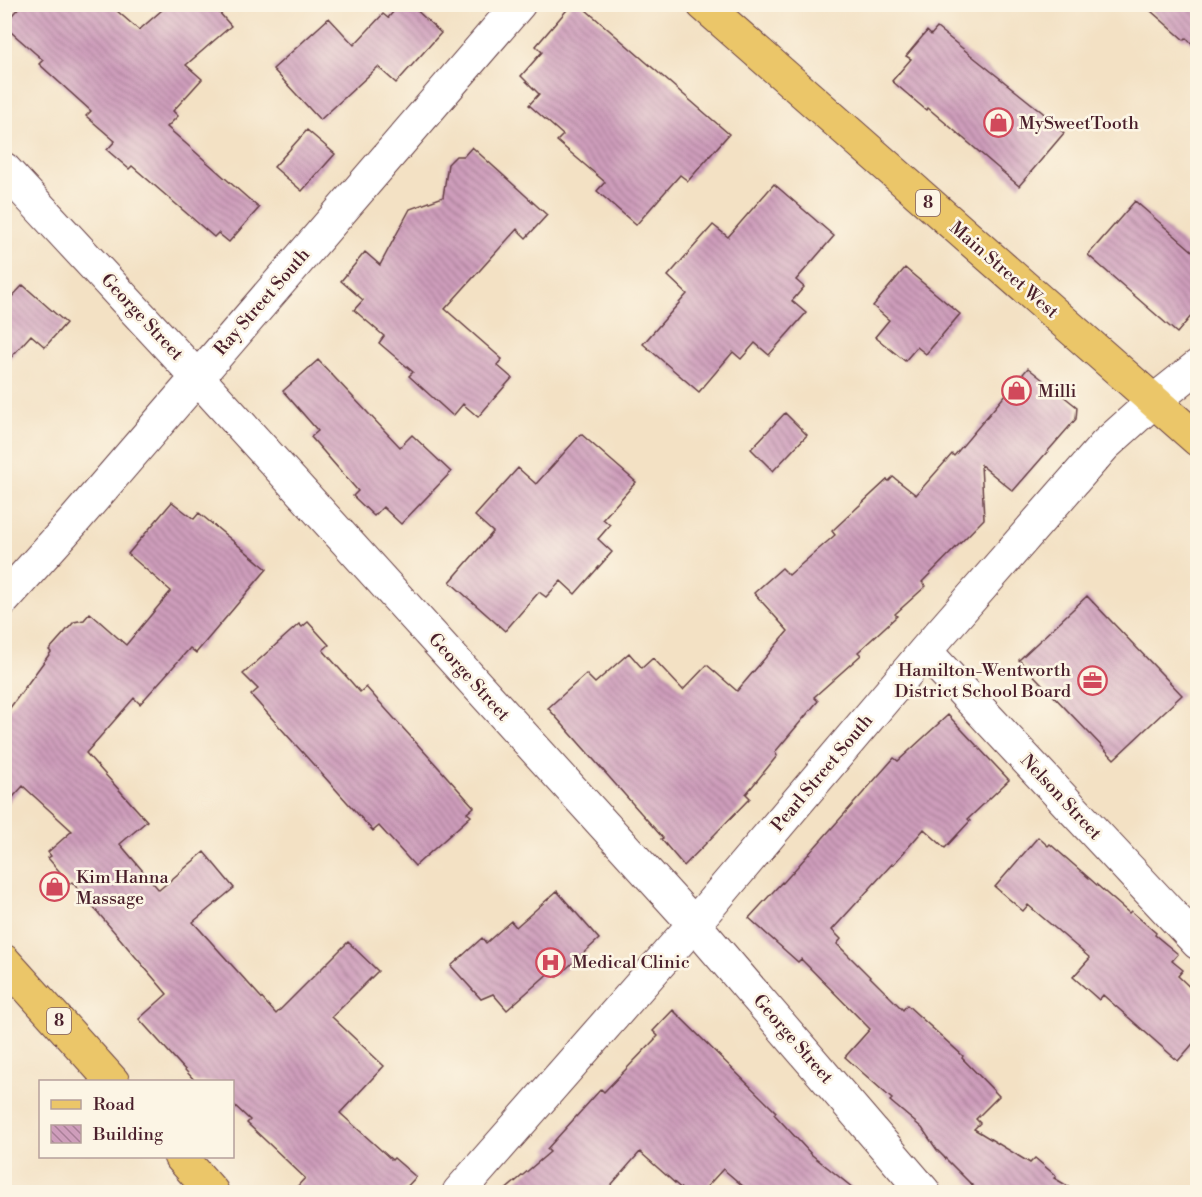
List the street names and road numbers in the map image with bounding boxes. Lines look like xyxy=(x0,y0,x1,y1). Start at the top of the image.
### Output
road number: 8 xyxy=(916,190,940,216)
street label: Main Street West xyxy=(945,216,1064,324)
street label: Ray Street South xyxy=(209,243,315,360)
street label: George Street xyxy=(96,269,189,366)
street label: George Street xyxy=(423,628,515,726)
street label: Pearl Street South xyxy=(766,709,878,837)
street label: Nelson Street xyxy=(1015,749,1107,845)
street label: George Street xyxy=(748,990,838,1089)
road number: 8 xyxy=(47,1008,71,1034)

